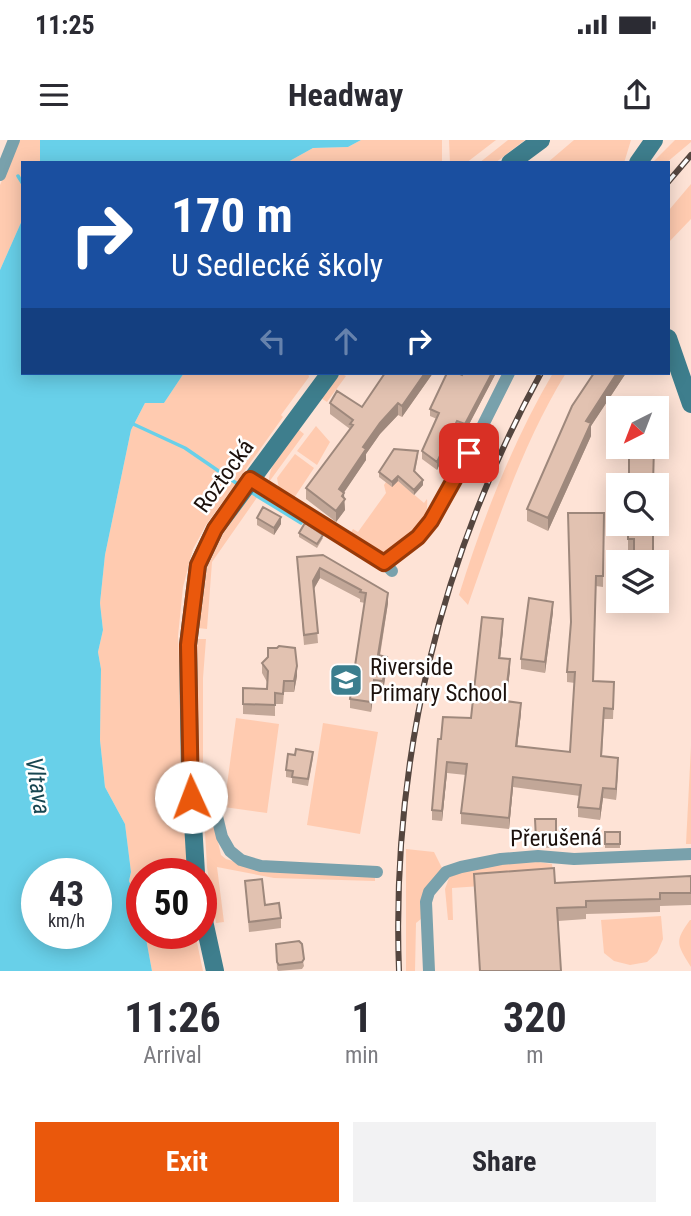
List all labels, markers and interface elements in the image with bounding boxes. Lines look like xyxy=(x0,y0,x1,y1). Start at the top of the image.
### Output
text: 11:25 xyxy=(35,10,95,40)
icon: menu xyxy=(35,76,73,114)
text: Headway xyxy=(288,76,403,114)
icon: share xyxy=(618,76,656,114)
text: 170 m xyxy=(171,187,293,244)
icon: right xyxy=(56,189,147,280)
text: U Sedlecké školy xyxy=(171,246,383,284)
icon: left xyxy=(254,322,292,360)
icon: ahead xyxy=(327,322,365,360)
icon: right xyxy=(400,322,438,360)
north arrow xyxy=(606,396,668,458)
map controls xyxy=(606,396,669,613)
pin xyxy=(439,423,499,483)
street label: Roztocká xyxy=(188,434,260,518)
icon: arrive xyxy=(450,434,488,472)
button: search xyxy=(606,473,669,536)
button: layers xyxy=(606,550,669,613)
place label: Riverside Primary School xyxy=(370,654,507,707)
school or university icon: Riverside Primary School xyxy=(327,661,365,699)
water label: Vltava xyxy=(20,756,56,816)
position arrow xyxy=(154,760,228,834)
street label: Přerušená xyxy=(510,824,602,852)
speed limit sign: 50 xyxy=(126,858,217,949)
text: 43 xyxy=(49,874,84,915)
text: km/h xyxy=(48,910,85,931)
text: 11:26 xyxy=(124,993,221,1042)
text: 1 xyxy=(351,993,372,1042)
text: 320 xyxy=(503,993,567,1042)
text: Arrival xyxy=(143,1042,202,1069)
text: min xyxy=(345,1042,379,1069)
text: m xyxy=(526,1042,543,1069)
button: Exit xyxy=(35,1122,339,1202)
button: Share xyxy=(353,1122,656,1202)

